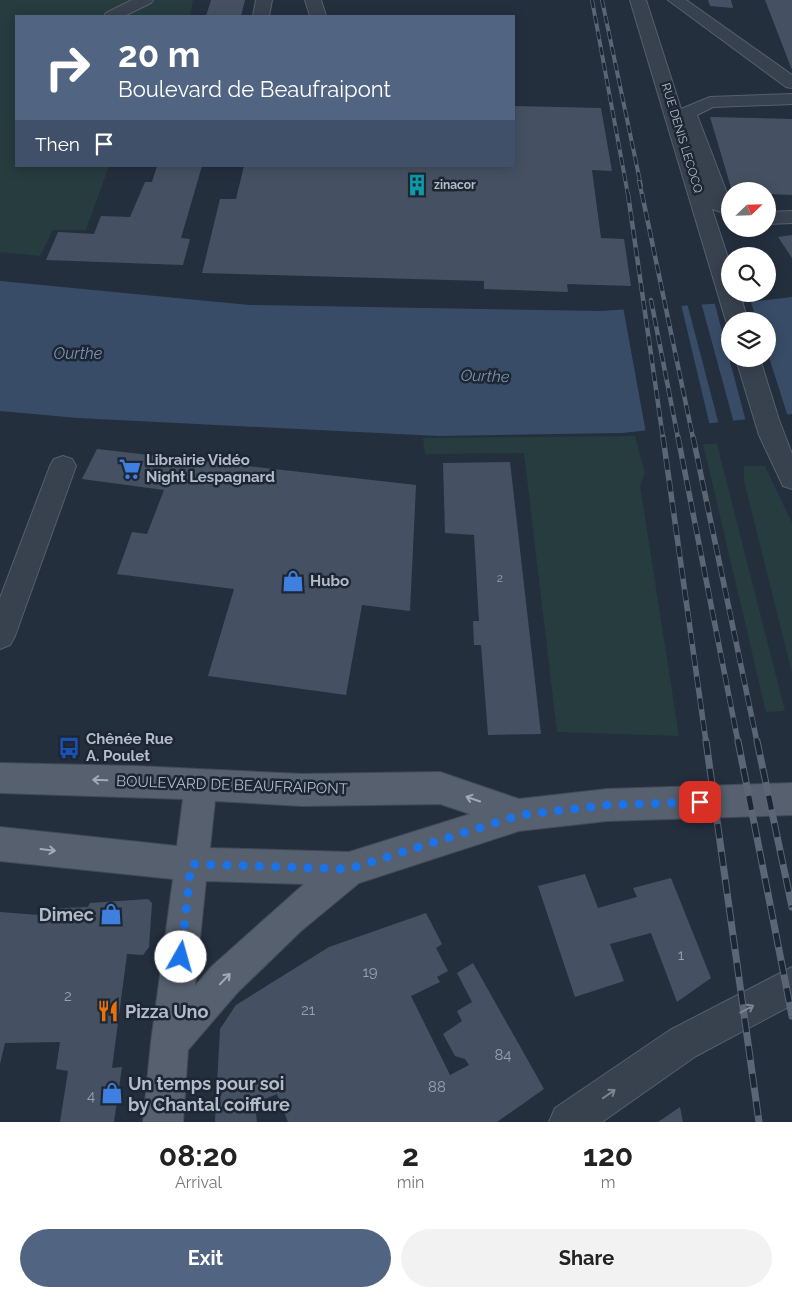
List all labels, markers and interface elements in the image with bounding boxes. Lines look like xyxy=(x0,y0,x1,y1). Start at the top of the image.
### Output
text: 20 m xyxy=(118,34,200,75)
icon: right xyxy=(35,35,100,100)
text: Boulevard de Beaufraipont xyxy=(118,76,391,102)
street label: RUE DENIS LECOCQ xyxy=(659,81,705,195)
icon: arrive xyxy=(90,130,118,158)
text: Then xyxy=(35,133,80,155)
building icon: zinacor xyxy=(404,172,430,198)
place label: zinacor xyxy=(434,178,476,192)
north arrow xyxy=(721,182,776,238)
map controls xyxy=(721,182,776,367)
button: search xyxy=(721,247,776,302)
button: layers xyxy=(721,312,776,367)
water label: Ourthe xyxy=(54,344,103,363)
water label: Ourthe xyxy=(460,366,510,386)
place label: Librairie Vidéo Night Lespagnard xyxy=(146,451,275,486)
supermarket icon: Librairie Vidéo Night Lespagnard xyxy=(117,456,143,482)
shop icon: Hubo xyxy=(280,568,306,594)
house number: 2 xyxy=(497,571,503,585)
place label: Hubo xyxy=(310,572,349,590)
place label: Chênée Rue A. Poulet xyxy=(86,730,173,765)
bus stop icon: Chênée Rue A. Poulet xyxy=(56,735,82,761)
street label: BOULEVARD DE BEAUFRAIPONT xyxy=(116,772,348,798)
one-way arrow xyxy=(92,776,108,785)
pin xyxy=(679,781,721,823)
icon: arrive xyxy=(686,788,714,816)
one-way arrow xyxy=(466,794,482,803)
one-way arrow xyxy=(40,845,56,855)
shop icon: Dimec xyxy=(98,901,124,927)
place label: Dimec xyxy=(39,904,94,925)
position arrow xyxy=(154,930,206,982)
house number: 1 xyxy=(678,946,685,964)
house number: 19 xyxy=(362,963,378,981)
one-way arrow xyxy=(219,973,231,986)
house number: 2 xyxy=(64,987,72,1005)
restaurant icon: Pizza Uno xyxy=(95,998,121,1024)
place label: Pizza Uno xyxy=(125,1001,208,1022)
house number: 21 xyxy=(301,1001,316,1019)
one-way arrow xyxy=(739,1004,754,1013)
house number: 84 xyxy=(494,1046,512,1064)
place label: Un temps pour soi by Chantal coiffure xyxy=(128,1073,290,1115)
house number: 88 xyxy=(428,1078,446,1096)
shop icon: Un temps pour soi by Chantal coiffure xyxy=(99,1080,125,1106)
house number: 4 xyxy=(87,1087,95,1105)
one-way arrow xyxy=(602,1089,616,1099)
text: 08:20 xyxy=(159,1138,238,1173)
text: 2 xyxy=(402,1138,419,1173)
text: 120 xyxy=(583,1138,633,1173)
text: Arrival xyxy=(175,1173,222,1192)
text: min xyxy=(397,1173,424,1192)
text: m xyxy=(601,1173,616,1192)
button: Exit xyxy=(20,1229,391,1287)
button: Share xyxy=(401,1229,772,1287)

